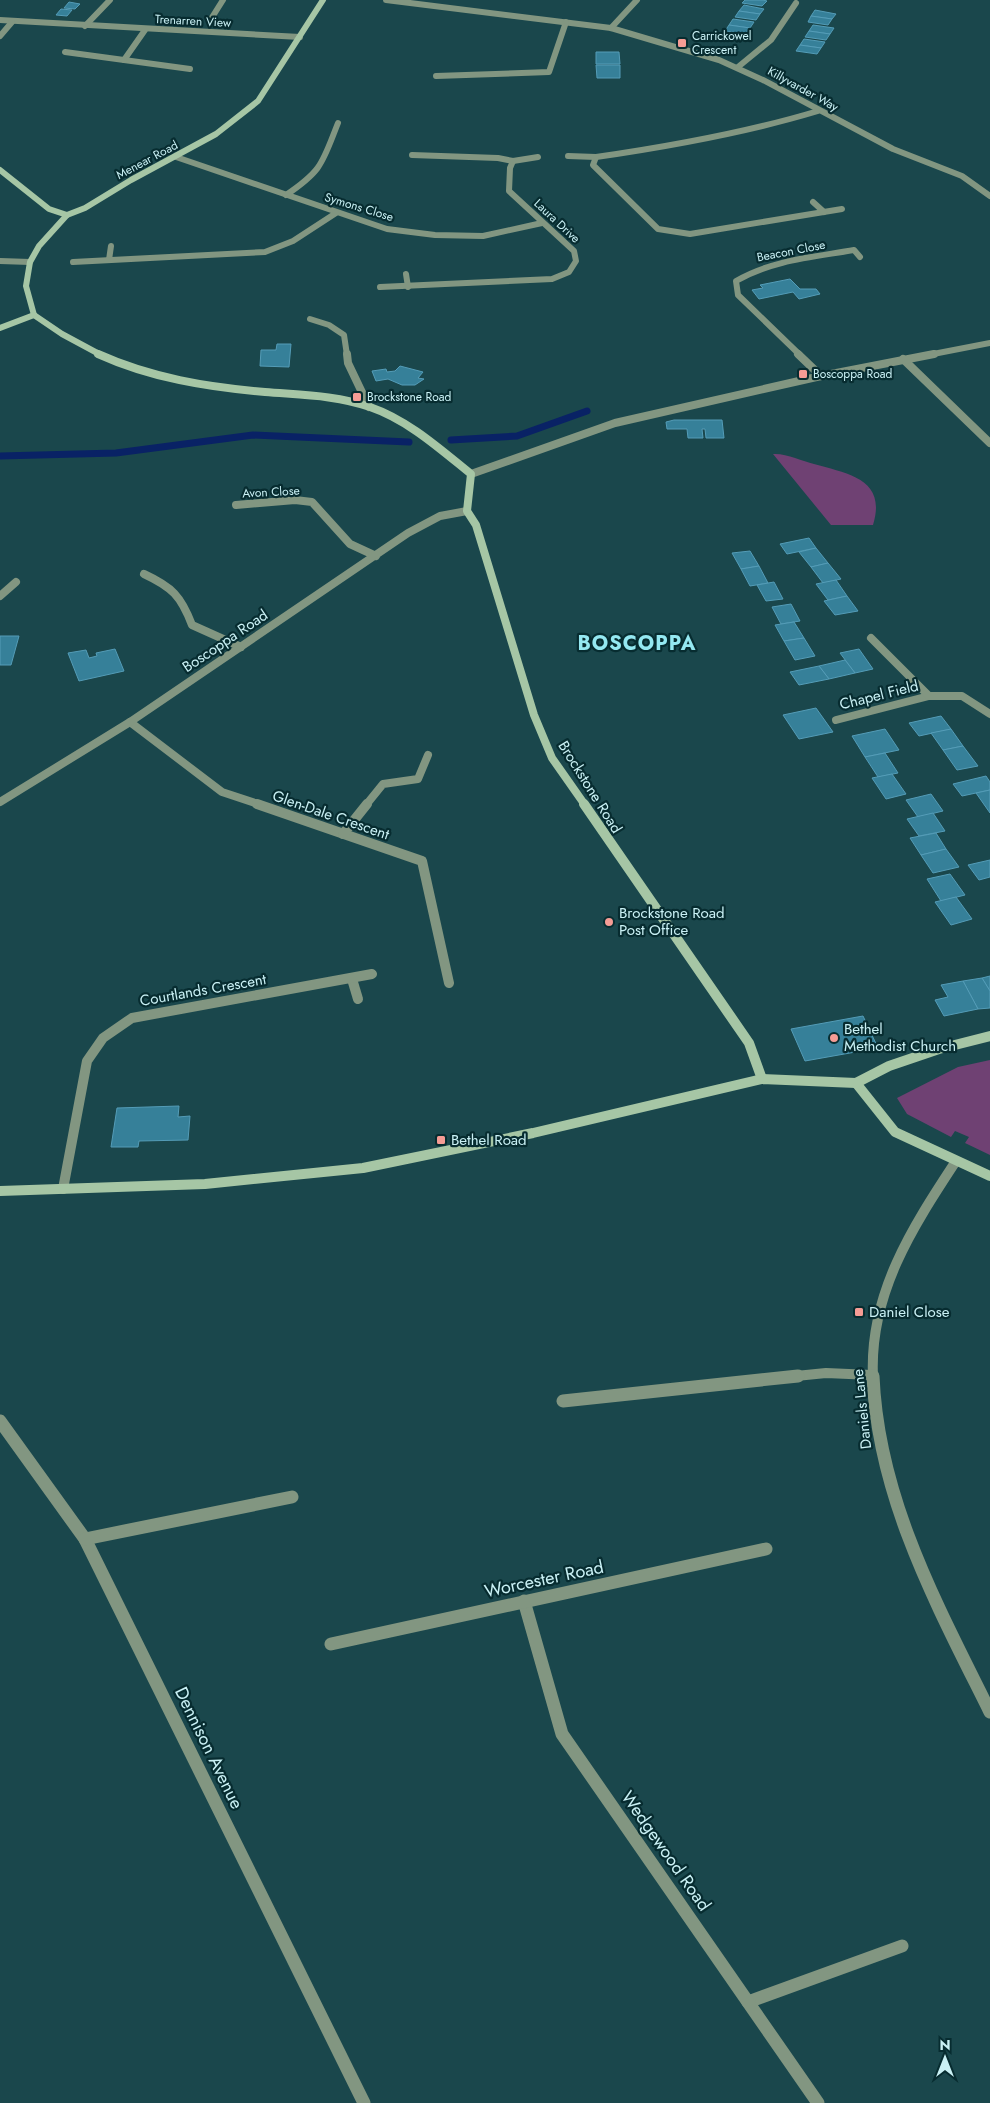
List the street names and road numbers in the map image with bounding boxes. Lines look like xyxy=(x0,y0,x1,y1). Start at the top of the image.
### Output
street label: Trenarren View xyxy=(155,10,232,32)
street label: Killyvarder Way xyxy=(764,62,842,116)
street label: Menear Road xyxy=(113,136,181,184)
street label: Symons Close xyxy=(322,188,396,226)
street label: Laura Drive xyxy=(530,195,584,247)
street label: Beacon Close xyxy=(755,236,827,266)
street label: Avon Close xyxy=(242,482,300,502)
street label: Boscoppa Road xyxy=(178,604,272,678)
street label: Chapel Field xyxy=(837,675,921,715)
street label: Brockstone Road xyxy=(553,736,627,838)
street label: Glen-Dale Crescent xyxy=(270,785,393,845)
street label: Courtlands Crescent xyxy=(138,968,268,1012)
street label: Daniels Lane xyxy=(847,1368,877,1450)
street label: Worcester Road xyxy=(482,1554,606,1604)
street label: Dennison Avenue xyxy=(168,1682,250,1814)
street label: Wedgewood Road xyxy=(615,1786,717,1916)

